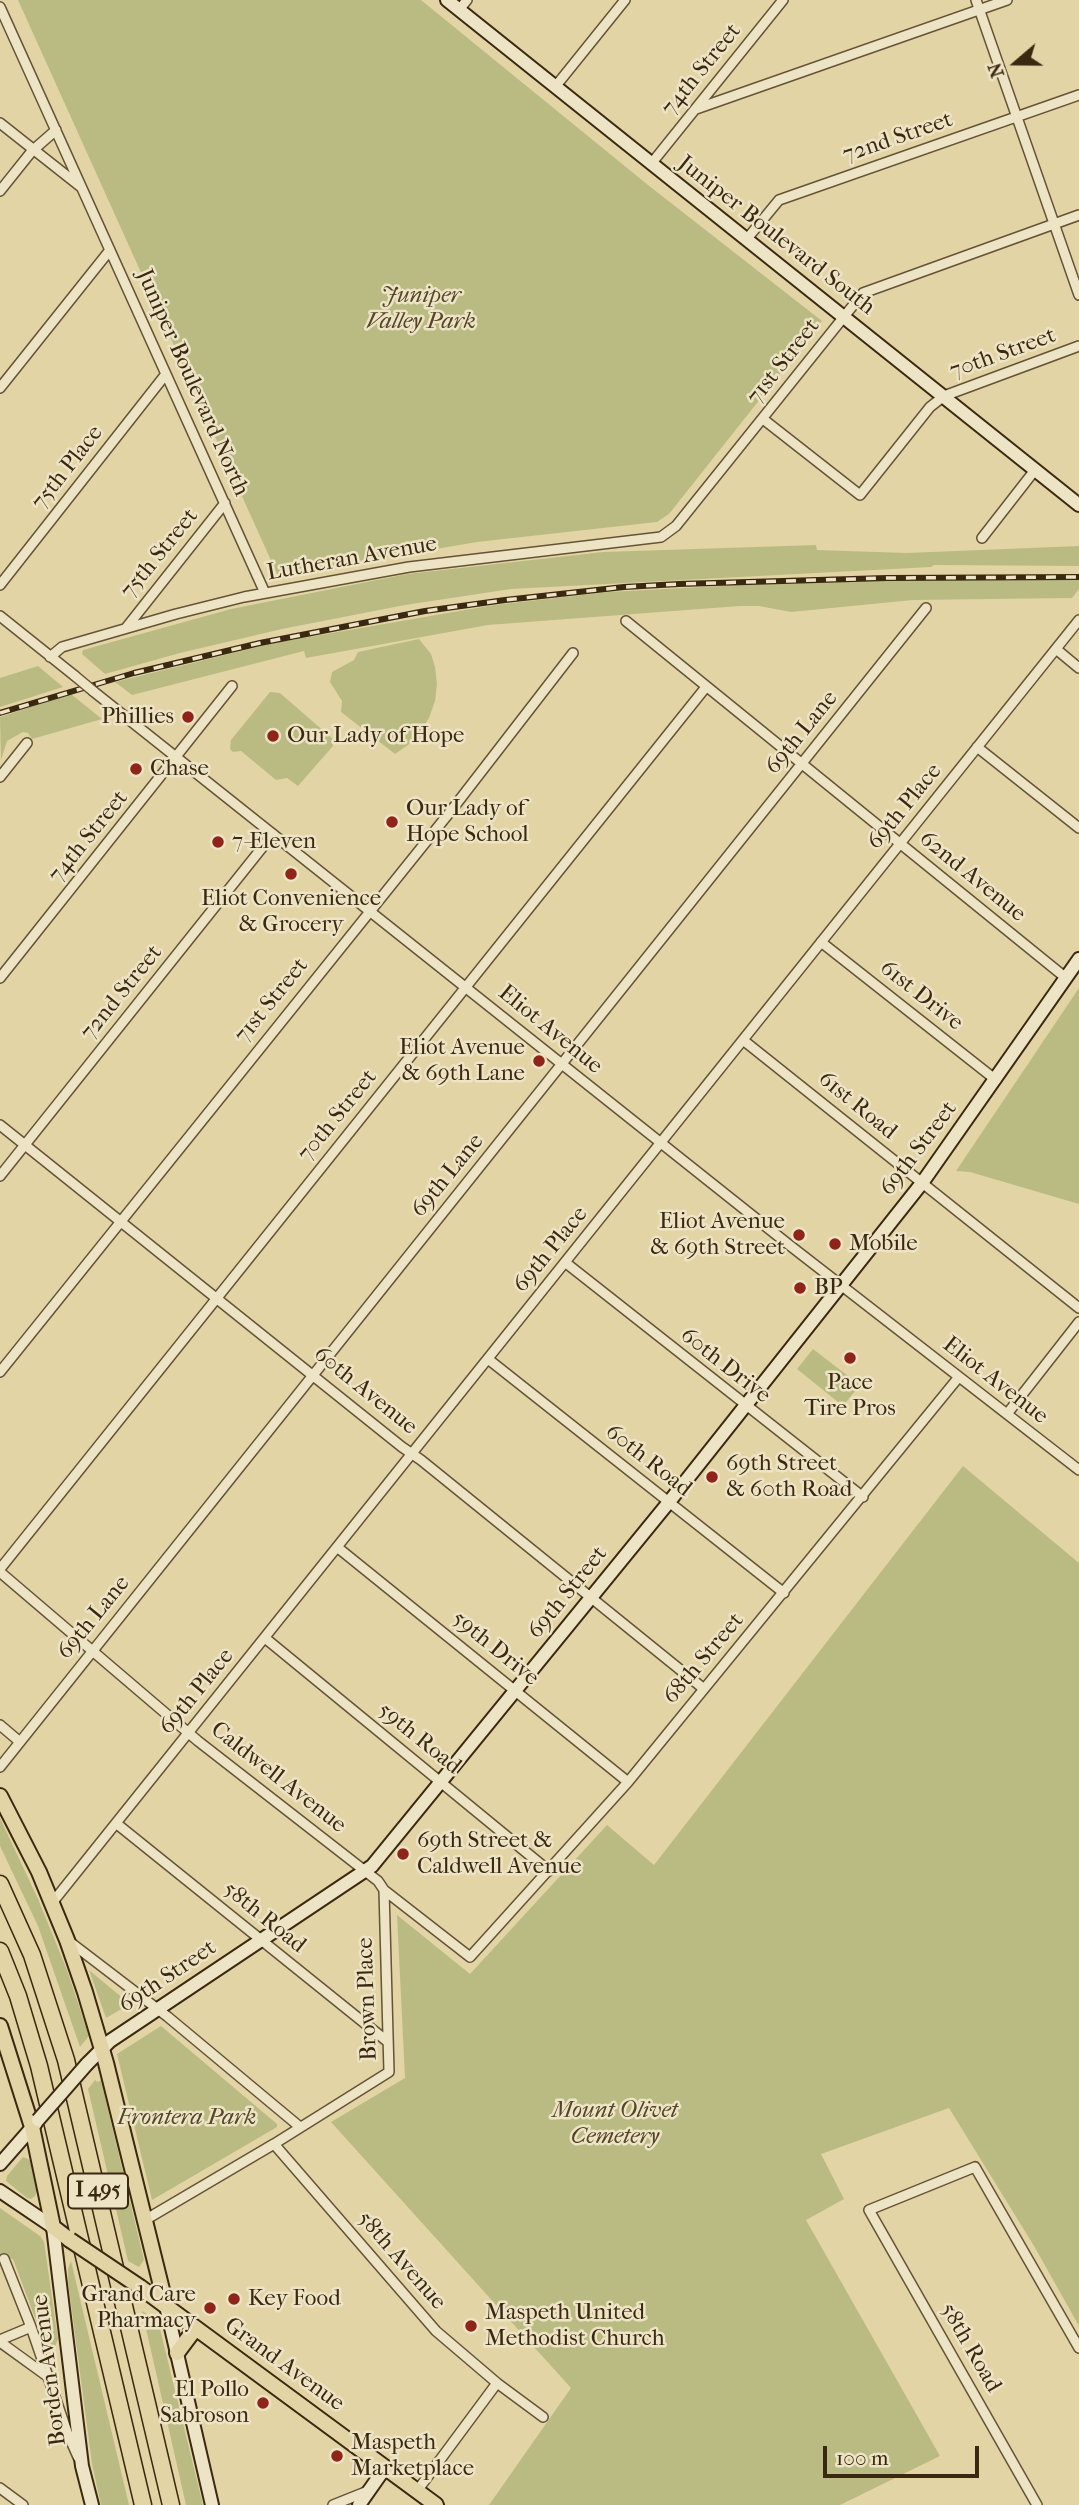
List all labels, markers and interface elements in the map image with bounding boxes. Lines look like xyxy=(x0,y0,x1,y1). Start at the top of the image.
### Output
street label: 74th Street xyxy=(656,18,748,122)
north arrow xyxy=(981,28,1051,98)
text: N xyxy=(983,60,1009,81)
street label: 72nd Street xyxy=(839,106,957,170)
street label: Juniper Boulevard South xyxy=(672,150,880,322)
street label: Juniper Boulevard North xyxy=(130,265,254,501)
park label: Juniper Valley Park xyxy=(366,282,476,336)
street label: 71st Street xyxy=(742,313,826,411)
street label: 70th Street xyxy=(946,322,1060,386)
street label: 75th Place xyxy=(27,420,109,516)
street label: 75th Street xyxy=(115,503,205,605)
street label: Lutheran Avenue xyxy=(265,530,439,588)
street label: 69th Lane xyxy=(760,686,844,780)
place label: Phillies xyxy=(101,703,174,731)
marker: Phillies xyxy=(180,709,196,725)
place label: Our Lady of Hope xyxy=(287,722,464,750)
marker: Our Lady of Hope xyxy=(265,728,281,744)
place label: Chase xyxy=(150,755,209,783)
street label: 69th Place xyxy=(862,758,948,856)
marker: Chase xyxy=(128,761,144,777)
street label: 74th Street xyxy=(43,785,135,889)
place label: Our Lady of Hope School xyxy=(406,795,529,849)
marker: Our Lady of Hope School xyxy=(384,814,400,830)
street label: 62nd Avenue xyxy=(913,826,1031,928)
place label: 7-Eleven xyxy=(232,828,316,856)
marker: 7-Eleven xyxy=(210,834,226,850)
marker: Eliot Convenience & Grocery xyxy=(283,866,299,882)
place label: Eliot Convenience & Grocery xyxy=(201,885,381,939)
street label: 72nd Street xyxy=(75,940,169,1046)
street label: 71st Street xyxy=(229,953,315,1049)
street label: 61st Drive xyxy=(874,955,968,1037)
street label: Eliot Avenue xyxy=(492,980,608,1080)
place label: Eliot Avenue & 69th Lane xyxy=(399,1034,525,1088)
marker: Eliot Avenue & 69th Lane xyxy=(531,1053,547,1069)
street label: 70th Street xyxy=(293,1064,383,1168)
street label: 61st Road xyxy=(812,1066,902,1146)
street label: 69th Street xyxy=(874,1096,964,1202)
street label: 69th Lane xyxy=(406,1129,490,1223)
street label: 69th Place xyxy=(508,1201,594,1299)
place label: Eliot Avenue & 69th Street xyxy=(650,1208,785,1262)
marker: Eliot Avenue & 69th Street xyxy=(791,1227,807,1243)
place label: Mobile xyxy=(849,1230,918,1258)
marker: Mobile xyxy=(827,1236,843,1252)
place label: BP xyxy=(814,1274,843,1302)
marker: BP xyxy=(792,1280,808,1296)
street label: 60th Drive xyxy=(674,1322,776,1410)
street label: Eliot Avenue xyxy=(937,1331,1053,1431)
street label: 60th Avenue xyxy=(308,1341,422,1441)
marker: Pace Tire Pros xyxy=(842,1350,858,1366)
place label: Pace Tire Pros xyxy=(804,1369,896,1423)
street label: 60th Road xyxy=(599,1419,697,1503)
place label: 69th Street & 60th Road xyxy=(726,1450,852,1504)
marker: 69th Street & 60th Road xyxy=(704,1469,720,1485)
street label: 69th Street xyxy=(522,1541,614,1645)
street label: 69th Lane xyxy=(52,1571,136,1665)
street label: 59th Drive xyxy=(446,1605,544,1693)
street label: 68th Street xyxy=(658,1608,750,1710)
street label: 69th Place xyxy=(154,1643,240,1741)
street label: 59th Road xyxy=(372,1697,466,1781)
street label: Caldwell Avenue xyxy=(205,1716,351,1840)
place label: 69th Street & Caldwell Avenue xyxy=(417,1827,582,1881)
marker: 69th Street & Caldwell Avenue xyxy=(395,1846,411,1862)
street label: 58th Road xyxy=(217,1876,311,1960)
street label: 69th Street xyxy=(114,1934,222,2020)
street label: Brown Place xyxy=(352,1937,384,2061)
park label: Mount Olivet Cemetery xyxy=(552,2097,678,2151)
park label: Frontera Park xyxy=(118,2104,256,2132)
road number: I 495 xyxy=(68,2174,128,2208)
street label: 58th Avenue xyxy=(351,2206,451,2316)
place label: Grand Care Pharmacy xyxy=(81,2281,196,2335)
place label: Key Food xyxy=(248,2285,341,2313)
marker: Key Food xyxy=(226,2291,242,2307)
street label: Borden Avenue xyxy=(27,2293,73,2447)
street label: 58th Road xyxy=(933,2298,1007,2398)
place label: Maspeth United Methodist Church xyxy=(485,2299,665,2353)
marker: Grand Care Pharmacy xyxy=(202,2300,218,2316)
street label: Grand Avenue xyxy=(219,2312,349,2418)
marker: Maspeth United Methodist Church xyxy=(463,2318,479,2334)
place label: El Pollo Sabroson xyxy=(160,2376,249,2430)
marker: El Pollo Sabroson xyxy=(255,2395,271,2411)
place label: Maspeth Marketplace xyxy=(351,2429,474,2483)
scale bar xyxy=(827,2432,983,2476)
text: 100 m xyxy=(836,2446,889,2470)
marker: Maspeth Marketplace xyxy=(329,2448,345,2464)

